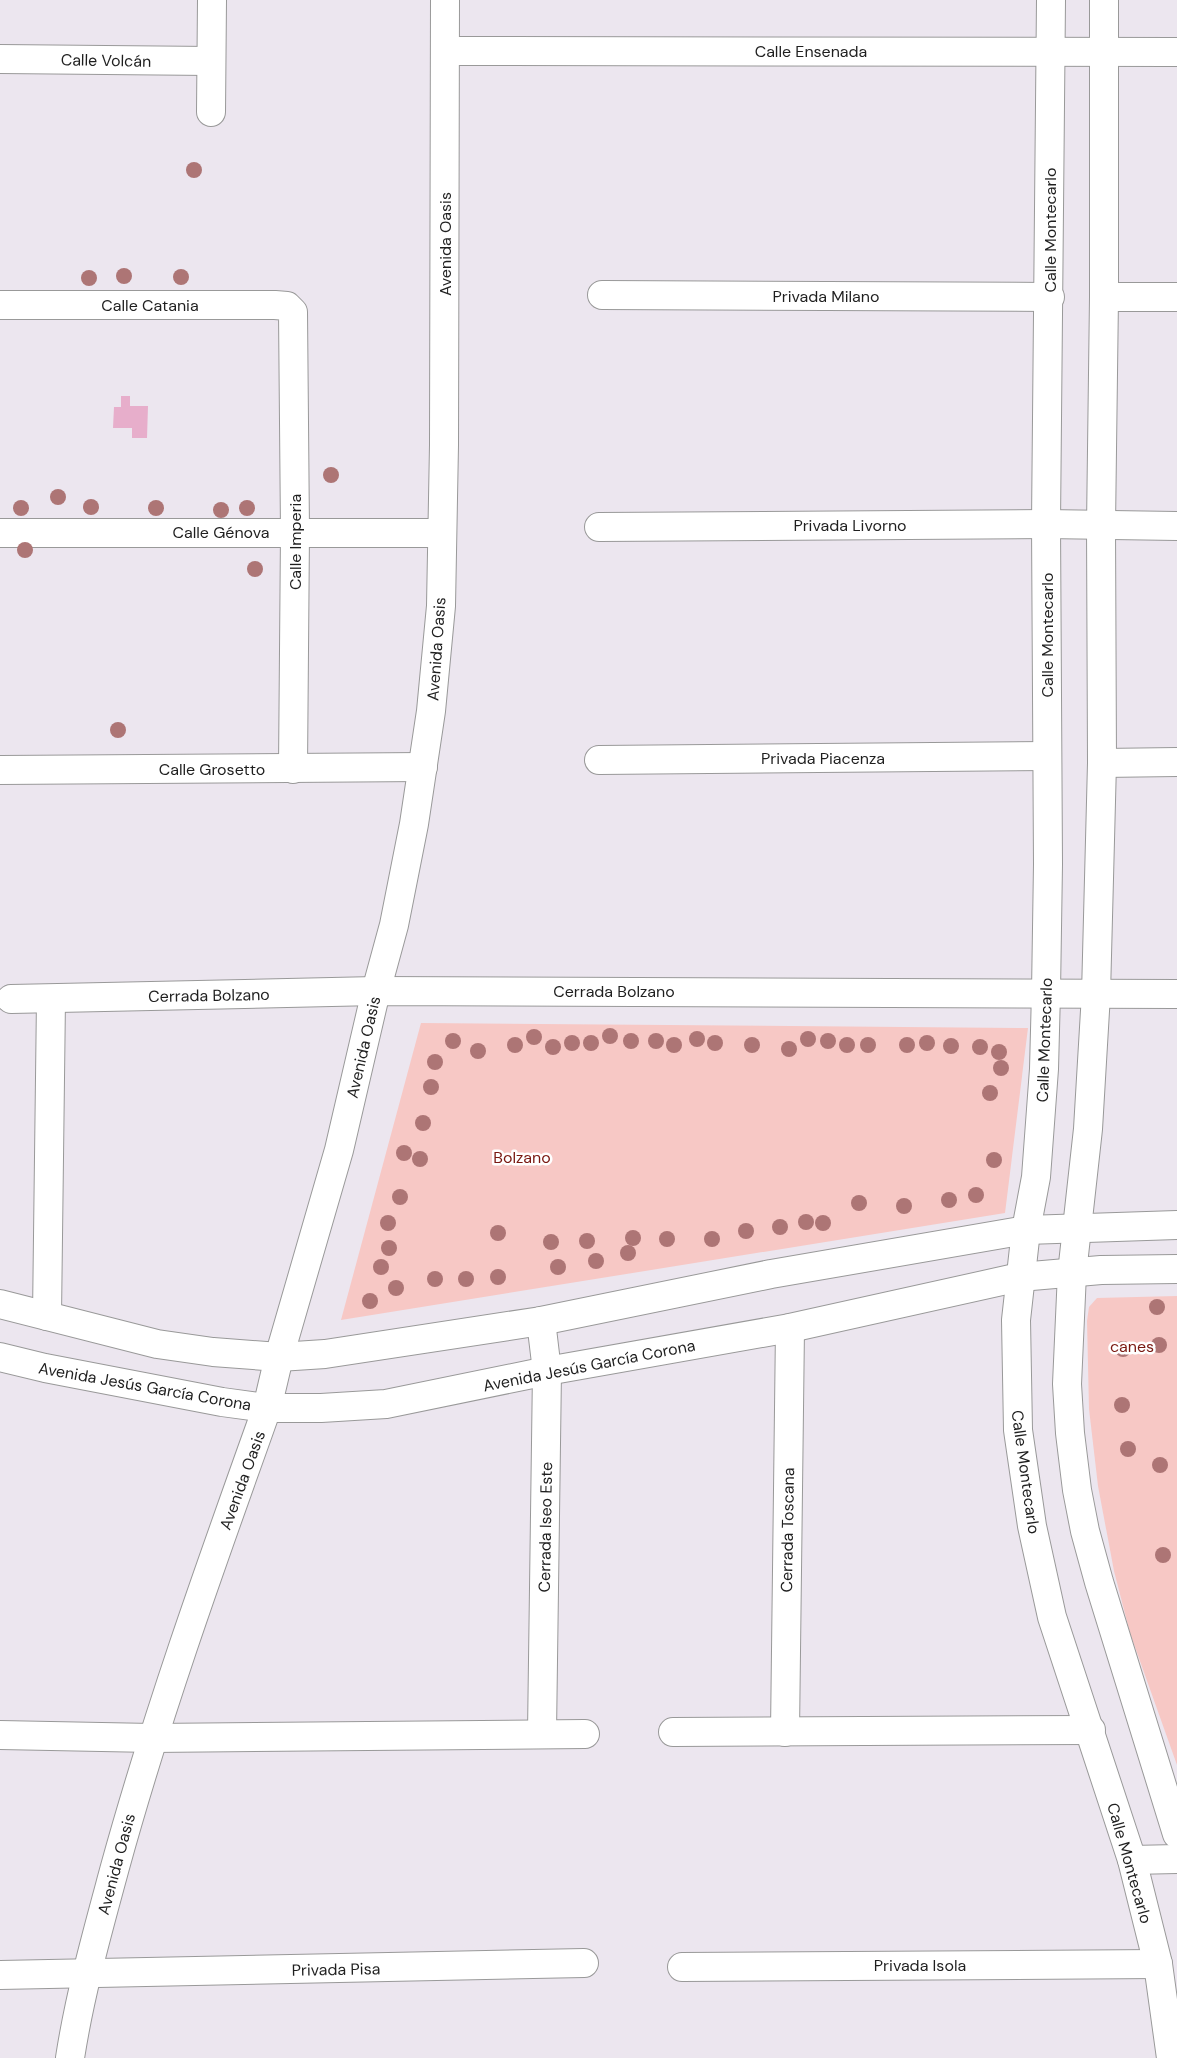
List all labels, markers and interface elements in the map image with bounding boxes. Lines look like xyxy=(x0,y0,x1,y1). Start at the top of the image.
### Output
street label: Calle Ensenada xyxy=(755,41,867,62)
street label: Calle Volcán xyxy=(61,49,151,72)
street label: Calle Montecarlo xyxy=(1040,168,1061,292)
street label: Avenida Oasis xyxy=(435,192,456,296)
street label: Privada Milano xyxy=(772,286,880,307)
street label: Calle Catania xyxy=(101,295,199,316)
street label: Calle Imperia xyxy=(285,494,306,590)
street label: Privada Livorno xyxy=(793,515,907,536)
street label: Calle Génova xyxy=(173,522,269,543)
street label: Calle Montecarlo xyxy=(1037,573,1058,697)
street label: Avenida Oasis xyxy=(422,596,451,702)
street label: Privada Piacenza xyxy=(761,748,885,769)
street label: Calle Grosetto xyxy=(159,759,265,780)
street label: Calle Montecarlo xyxy=(1032,977,1057,1103)
street label: Cerrada Bolzano xyxy=(553,981,675,1002)
street label: Cerrada Bolzano xyxy=(148,984,270,1007)
street label: Avenida Oasis xyxy=(342,994,385,1100)
park label: Bolzano xyxy=(493,1147,551,1168)
street label: Avenida Jesús García Corona xyxy=(481,1335,697,1396)
park label: canes xyxy=(1110,1336,1154,1357)
street label: Avenida Jesús García Corona xyxy=(37,1357,253,1416)
street label: Calle Montecarlo xyxy=(1006,1409,1045,1535)
street label: Avenida Oasis xyxy=(215,1428,270,1533)
street label: Cerrada Iseo Este xyxy=(534,1462,557,1592)
street label: Cerrada Toscana xyxy=(776,1467,799,1593)
street label: Calle Montecarlo xyxy=(1102,1800,1157,1926)
street label: Avenida Oasis xyxy=(93,1811,140,1917)
street label: Privada Isola xyxy=(874,1955,966,1976)
street label: Privada Pisa xyxy=(292,1958,380,1981)

